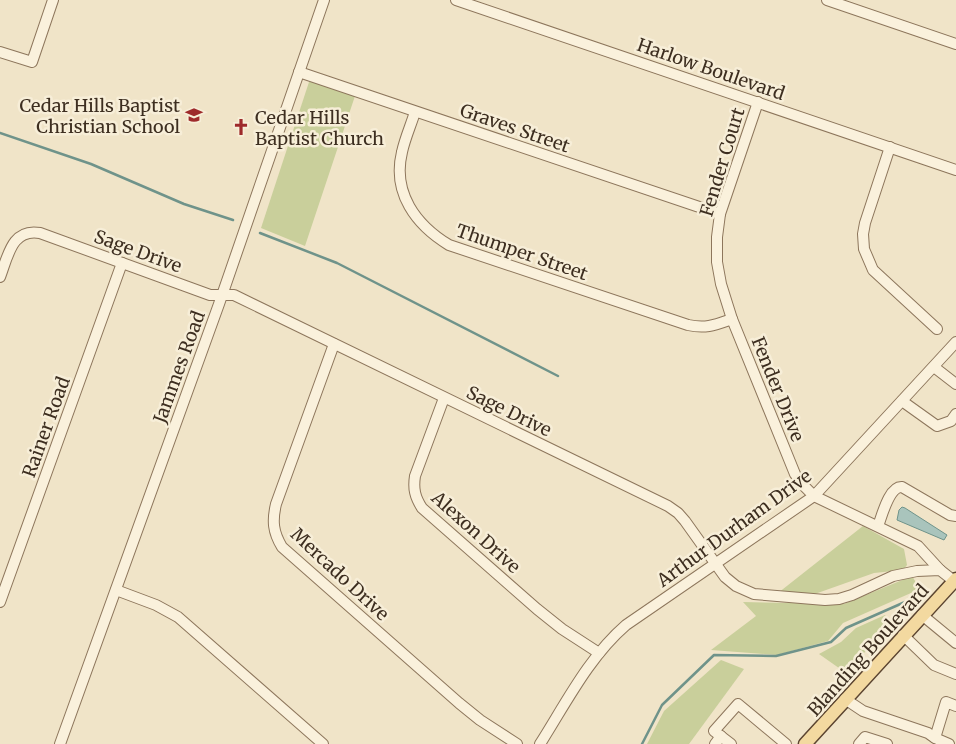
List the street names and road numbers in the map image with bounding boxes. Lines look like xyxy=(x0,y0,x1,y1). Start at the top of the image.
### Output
street label: Harlow Boulevard xyxy=(634,33,788,105)
street label: Graves Street xyxy=(457,99,573,157)
street label: Fender Court xyxy=(695,105,749,219)
street label: Thumper Street xyxy=(453,219,591,285)
street label: Sage Drive xyxy=(91,225,185,277)
street label: Jammes Road xyxy=(148,308,210,427)
street label: Fender Drive xyxy=(747,333,809,445)
street label: Rainer Road xyxy=(17,373,75,481)
street label: Sage Drive xyxy=(463,381,555,441)
street label: Arthur Durham Drive xyxy=(651,464,816,592)
street label: Alexon Drive xyxy=(426,485,525,578)
street label: Mercado Drive xyxy=(286,523,394,625)
street label: Blanding Boulevard xyxy=(803,579,934,721)

